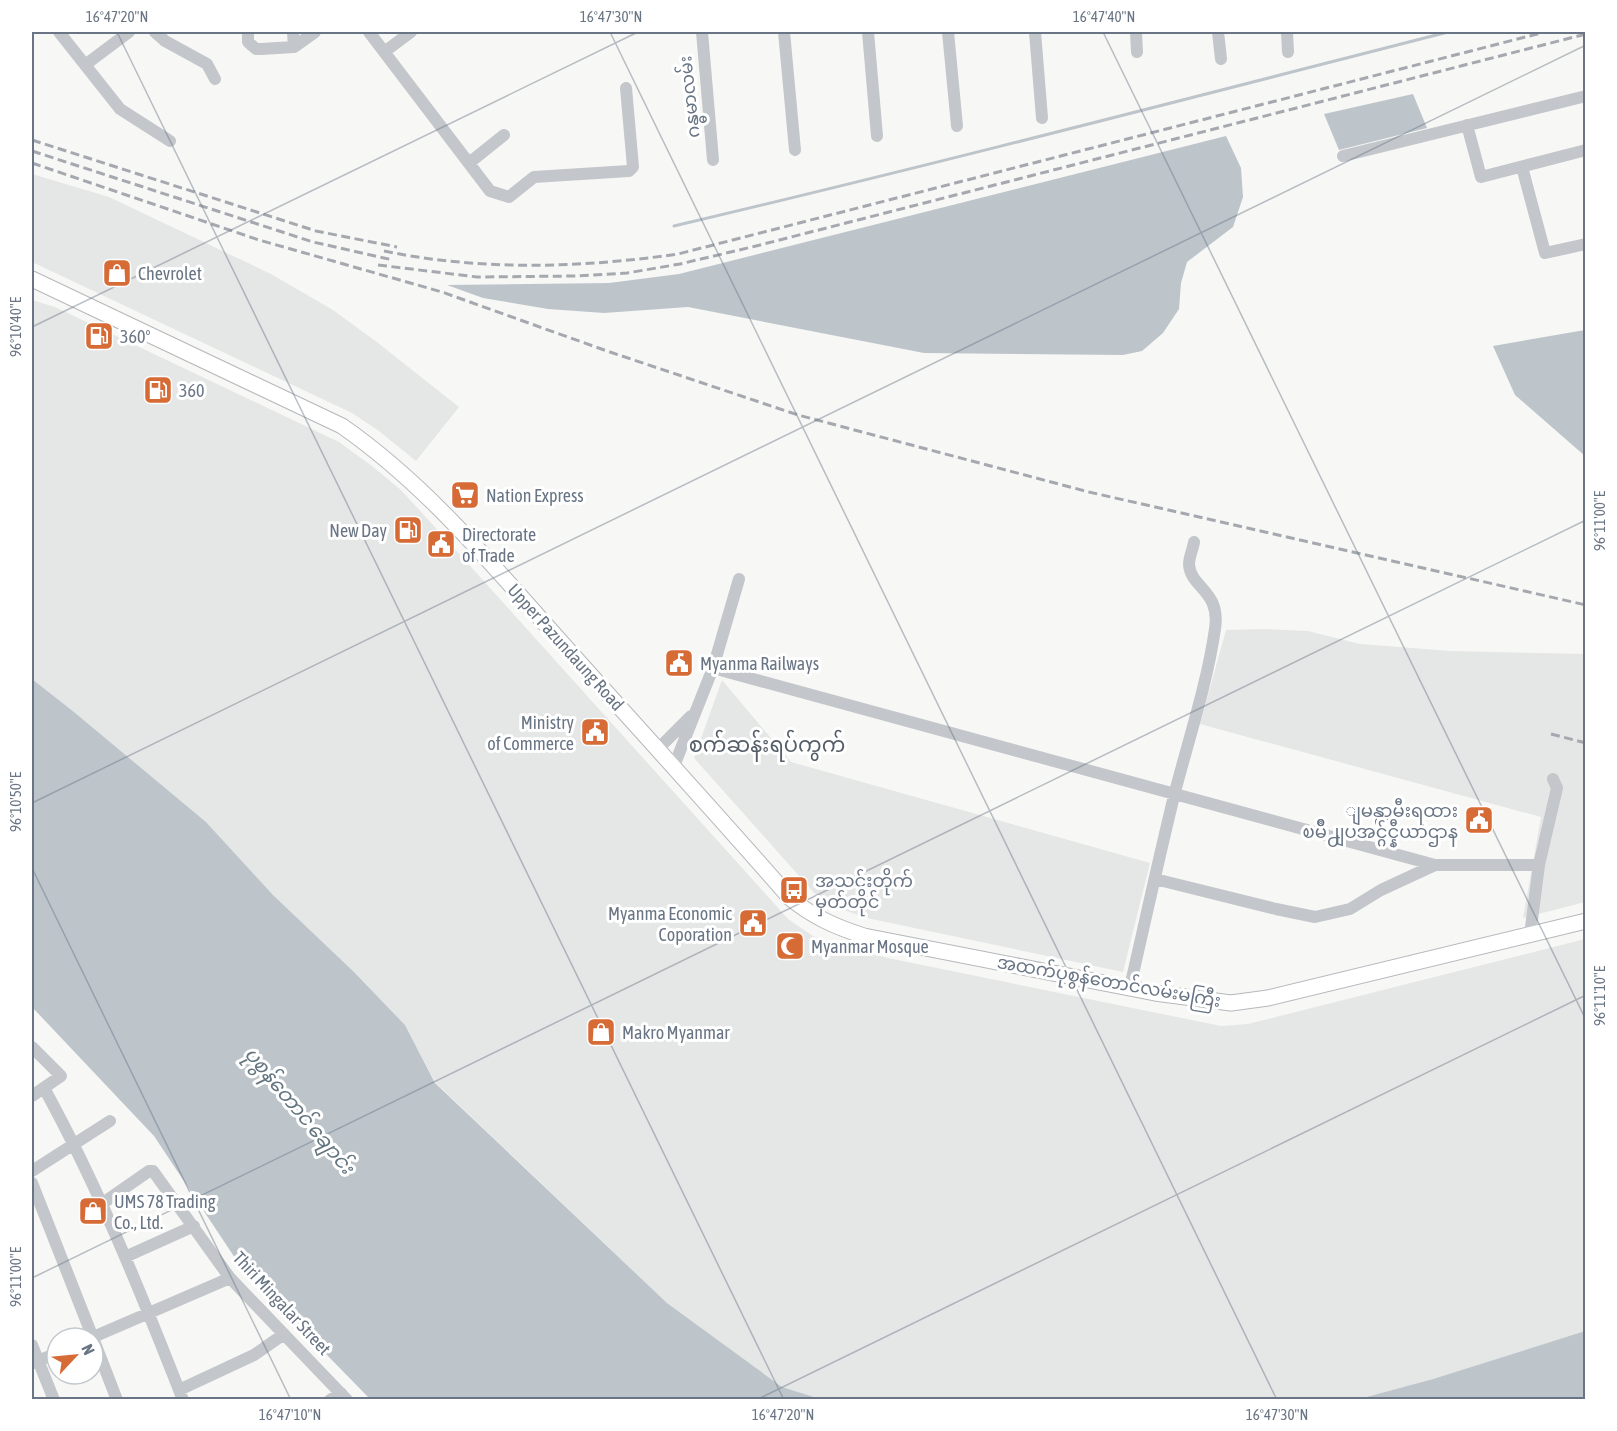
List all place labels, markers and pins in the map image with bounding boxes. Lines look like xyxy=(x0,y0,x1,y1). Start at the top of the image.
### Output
shop icon: Chevrolet xyxy=(101,257,133,289)
place label: Chevrolet xyxy=(138,263,202,284)
fuel station icon: 360° xyxy=(83,320,115,352)
place label: 360° xyxy=(120,326,150,347)
fuel station icon: 360 xyxy=(142,374,174,406)
place label: 360 xyxy=(179,380,204,401)
supermarket icon: Nation Express xyxy=(449,479,481,511)
place label: Nation Express xyxy=(486,485,584,506)
fuel station icon: New Day xyxy=(392,514,424,546)
place label: New Day xyxy=(329,520,387,541)
place label: Directorate of Trade xyxy=(462,524,536,566)
public building icon: Directorate of Trade xyxy=(425,528,457,560)
public building icon: Myanma Railways xyxy=(663,647,695,679)
place label: Myanma Railways xyxy=(700,653,819,674)
place label: Ministry of Commerce xyxy=(487,712,574,754)
public building icon: Ministry of Commerce xyxy=(579,716,611,748)
place label: ျမန္မာ့မီးရထား ၿမိဳ႕ျပအင္ဂ်င္နီယာဌာန xyxy=(1303,797,1458,848)
public building icon: ျမန္မာ့မီးရထား ၿမိဳ႕ျပအင္ဂ်င္နီယာဌာန xyxy=(1463,804,1495,836)
place label: အသင်းတိုက် မှတ်တိုင် xyxy=(815,867,913,917)
bus stop icon: အသင်းတိုက် မှတ်တိုင် xyxy=(778,874,810,906)
place label: Myanma Economic Coporation xyxy=(608,903,732,945)
public building icon: Myanma Economic Coporation xyxy=(737,907,769,939)
mosque icon: Myanmar Mosque xyxy=(774,930,806,962)
place label: Myanmar Mosque xyxy=(811,936,929,957)
shop icon: Makro Myanmar xyxy=(585,1016,617,1048)
place label: Makro Myanmar xyxy=(622,1022,730,1043)
place label: UMS 78 Trading Co., Ltd. xyxy=(114,1191,216,1233)
shop icon: UMS 78 Trading Co., Ltd. xyxy=(77,1195,109,1227)

